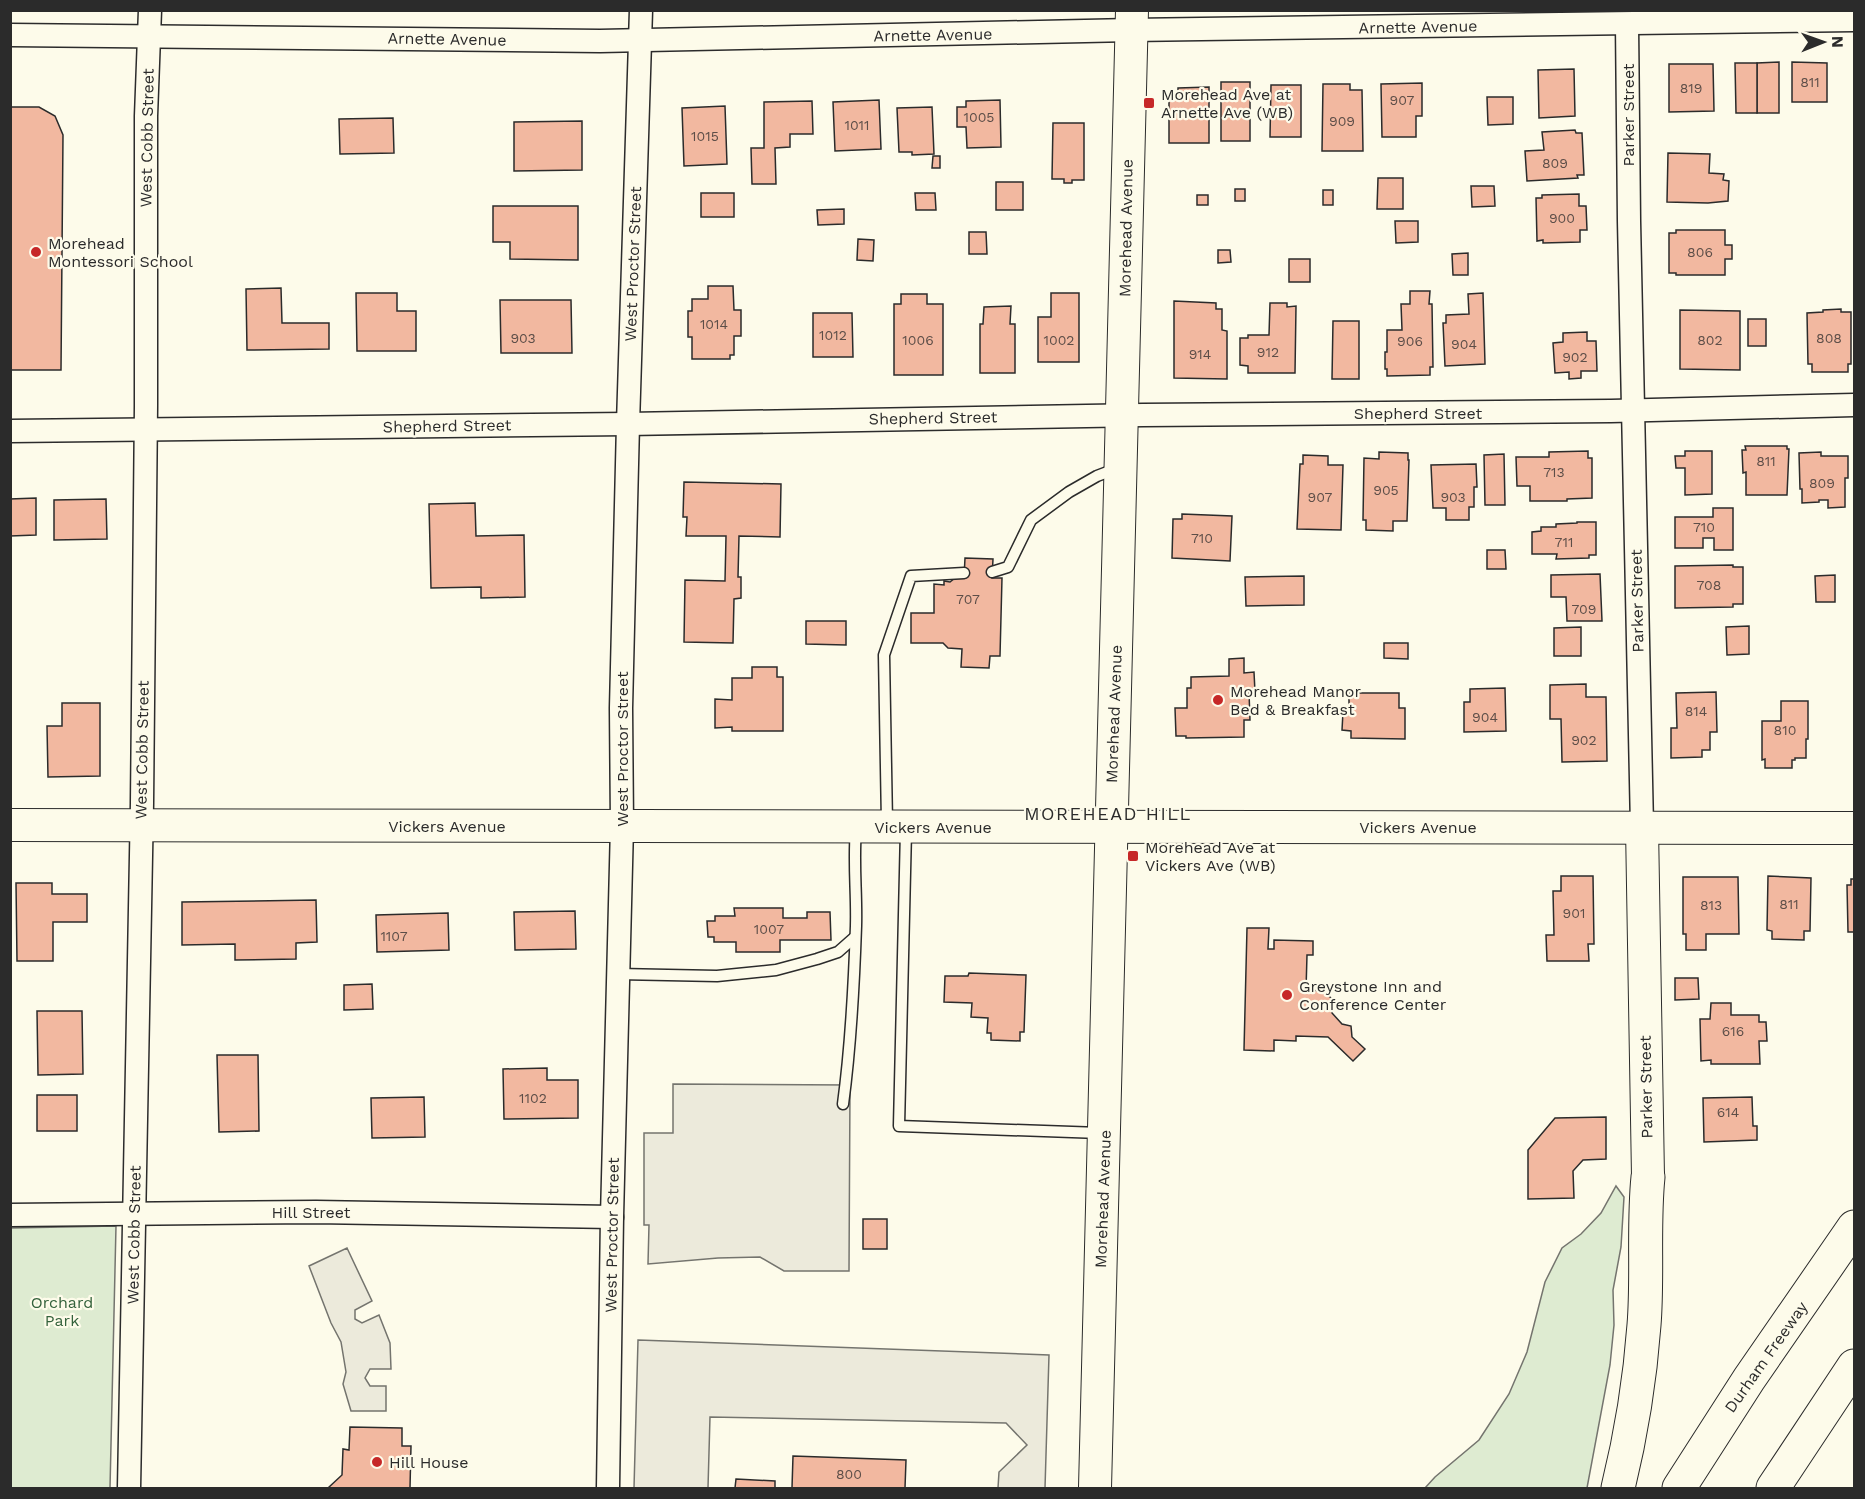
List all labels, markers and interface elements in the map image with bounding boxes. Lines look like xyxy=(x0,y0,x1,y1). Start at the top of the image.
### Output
north arrow xyxy=(1793,12,1853,72)
street label: Arnette Avenue xyxy=(1358,16,1478,38)
street label: Arnette Avenue xyxy=(873,24,993,46)
street label: Arnette Avenue xyxy=(387,28,507,50)
text: N xyxy=(1828,36,1847,48)
street label: Parker Street xyxy=(1619,63,1638,167)
street label: West Cobb Street xyxy=(136,68,158,208)
house number: 811 xyxy=(1800,74,1820,90)
house number: 819 xyxy=(1680,80,1702,96)
place label: Morehead Ave at Arnette Ave (WB) xyxy=(1161,85,1293,122)
house number: 907 xyxy=(1390,92,1415,108)
marker: Morehead Ave at Arnette Ave (WB) xyxy=(1142,96,1156,110)
house number: 1005 xyxy=(963,109,995,125)
house number: 909 xyxy=(1329,113,1355,129)
house number: 1011 xyxy=(844,117,870,133)
house number: 1015 xyxy=(691,128,719,144)
house number: 809 xyxy=(1542,155,1568,171)
street label: Morehead Avenue xyxy=(1115,159,1137,297)
street label: West Proctor Street xyxy=(621,186,645,342)
house number: 900 xyxy=(1549,210,1575,226)
place label: Morehead Montessori School xyxy=(48,234,193,271)
house number: 806 xyxy=(1687,244,1713,260)
marker: Morehead Montessori School xyxy=(29,245,43,259)
house number: 1014 xyxy=(700,316,728,332)
house number: 1012 xyxy=(819,327,847,343)
house number: 903 xyxy=(510,330,536,346)
house number: 808 xyxy=(1816,330,1842,346)
house number: 1006 xyxy=(902,332,934,348)
house number: 1002 xyxy=(1043,332,1075,348)
house number: 802 xyxy=(1697,332,1723,348)
house number: 906 xyxy=(1397,333,1423,349)
house number: 904 xyxy=(1451,336,1477,352)
house number: 912 xyxy=(1257,344,1279,360)
house number: 914 xyxy=(1189,346,1211,362)
house number: 902 xyxy=(1562,349,1588,365)
street label: Shepherd Street xyxy=(1354,404,1483,423)
street label: Shepherd Street xyxy=(869,407,998,429)
street label: Shepherd Street xyxy=(383,415,512,437)
house number: 811 xyxy=(1756,453,1776,469)
house number: 713 xyxy=(1543,464,1565,480)
house number: 809 xyxy=(1809,475,1835,491)
house number: 905 xyxy=(1373,482,1399,498)
house number: 907 xyxy=(1308,489,1333,505)
house number: 903 xyxy=(1440,489,1466,505)
house number: 710 xyxy=(1693,519,1715,535)
house number: 710 xyxy=(1191,530,1213,546)
house number: 711 xyxy=(1555,534,1573,550)
street label: Parker Street xyxy=(1627,549,1647,653)
house number: 708 xyxy=(1697,577,1721,593)
house number: 707 xyxy=(956,591,980,607)
house number: 709 xyxy=(1572,601,1596,617)
street label: Morehead Avenue xyxy=(1102,645,1126,783)
street label: West Proctor Street xyxy=(613,671,632,827)
street label: West Cobb Street xyxy=(131,680,153,820)
place label: Morehead Manor Bed & Breakfast xyxy=(1230,682,1361,719)
marker: Morehead Manor Bed & Breakfast xyxy=(1211,693,1225,707)
house number: 814 xyxy=(1685,703,1707,719)
house number: 904 xyxy=(1472,709,1498,725)
house number: 810 xyxy=(1774,722,1796,738)
house number: 902 xyxy=(1571,732,1597,748)
district label: MOREHEAD HILL xyxy=(1024,803,1192,824)
street label: Vickers Avenue xyxy=(388,817,506,836)
street label: Vickers Avenue xyxy=(874,818,992,837)
street label: Vickers Avenue xyxy=(1359,818,1477,837)
place label: Morehead Ave at Vickers Ave (WB) xyxy=(1145,838,1276,875)
marker: Morehead Ave at Vickers Ave (WB) xyxy=(1126,849,1140,863)
house number: 811 xyxy=(1779,896,1799,912)
house number: 813 xyxy=(1700,897,1722,913)
house number: 901 xyxy=(1563,905,1585,921)
house number: 1007 xyxy=(754,921,784,937)
house number: 1107 xyxy=(380,928,408,944)
place label: Greystone Inn and Conference Center xyxy=(1299,977,1447,1014)
marker: Greystone Inn and Conference Center xyxy=(1280,988,1294,1002)
house number: 616 xyxy=(1722,1023,1744,1039)
street label: Parker Street xyxy=(1636,1035,1656,1139)
house number: 1102 xyxy=(519,1090,547,1106)
house number: 614 xyxy=(1717,1104,1739,1120)
street label: Morehead Avenue xyxy=(1091,1130,1115,1268)
street label: West Proctor Street xyxy=(601,1157,623,1313)
street label: West Cobb Street xyxy=(123,1165,145,1305)
street label: Hill Street xyxy=(272,1203,351,1222)
park label: Orchard Park xyxy=(31,1293,93,1330)
street label: Durham Freeway xyxy=(1721,1297,1812,1416)
place label: Hill House xyxy=(389,1453,468,1472)
marker: Hill House xyxy=(370,1455,384,1469)
house number: 800 xyxy=(836,1466,862,1482)

